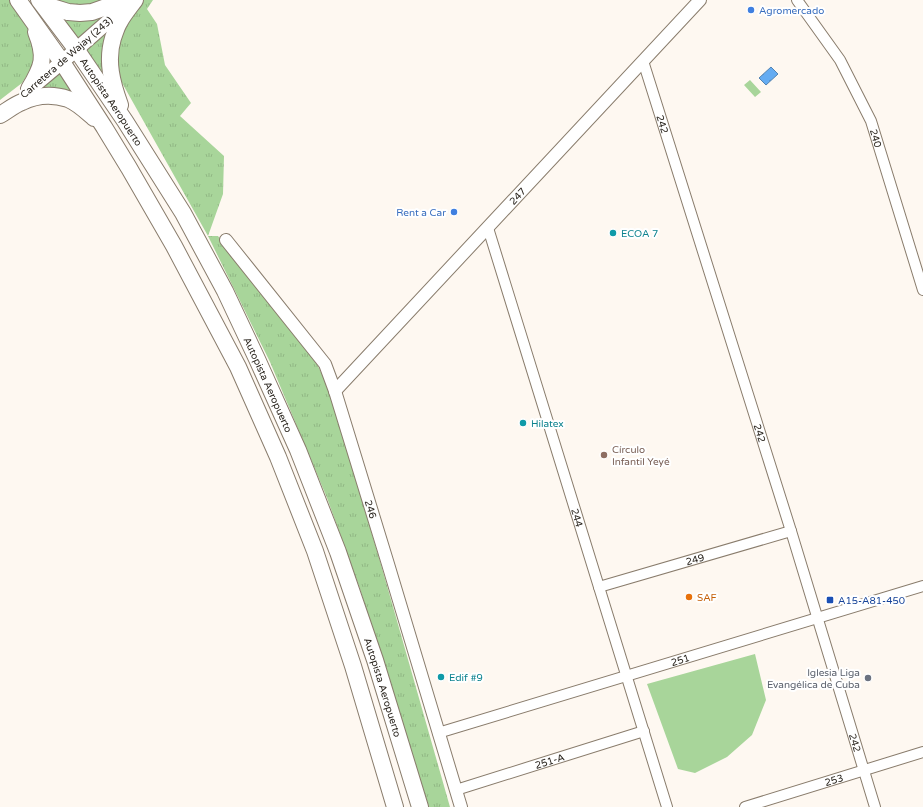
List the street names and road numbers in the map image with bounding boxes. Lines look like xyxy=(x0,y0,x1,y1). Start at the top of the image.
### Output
street label: Carretera de Wajay (243) xyxy=(18,14,115,101)
street label: Autopista Aeropuerto xyxy=(77,56,144,149)
street label: 242 xyxy=(653,113,670,135)
street label: 240 xyxy=(867,127,884,149)
street label: 247 xyxy=(507,186,529,207)
street label: Autopista Aeropuerto xyxy=(241,335,294,435)
street label: 242 xyxy=(751,423,768,444)
street label: 246 xyxy=(362,499,379,520)
street label: 244 xyxy=(568,507,585,529)
street label: 249 xyxy=(685,552,706,568)
street label: Autopista Aeropuerto xyxy=(361,636,403,739)
street label: 251 xyxy=(670,652,691,669)
street label: 242 xyxy=(846,732,863,754)
street label: 251-A xyxy=(534,751,566,772)
street label: 253 xyxy=(823,772,845,789)

